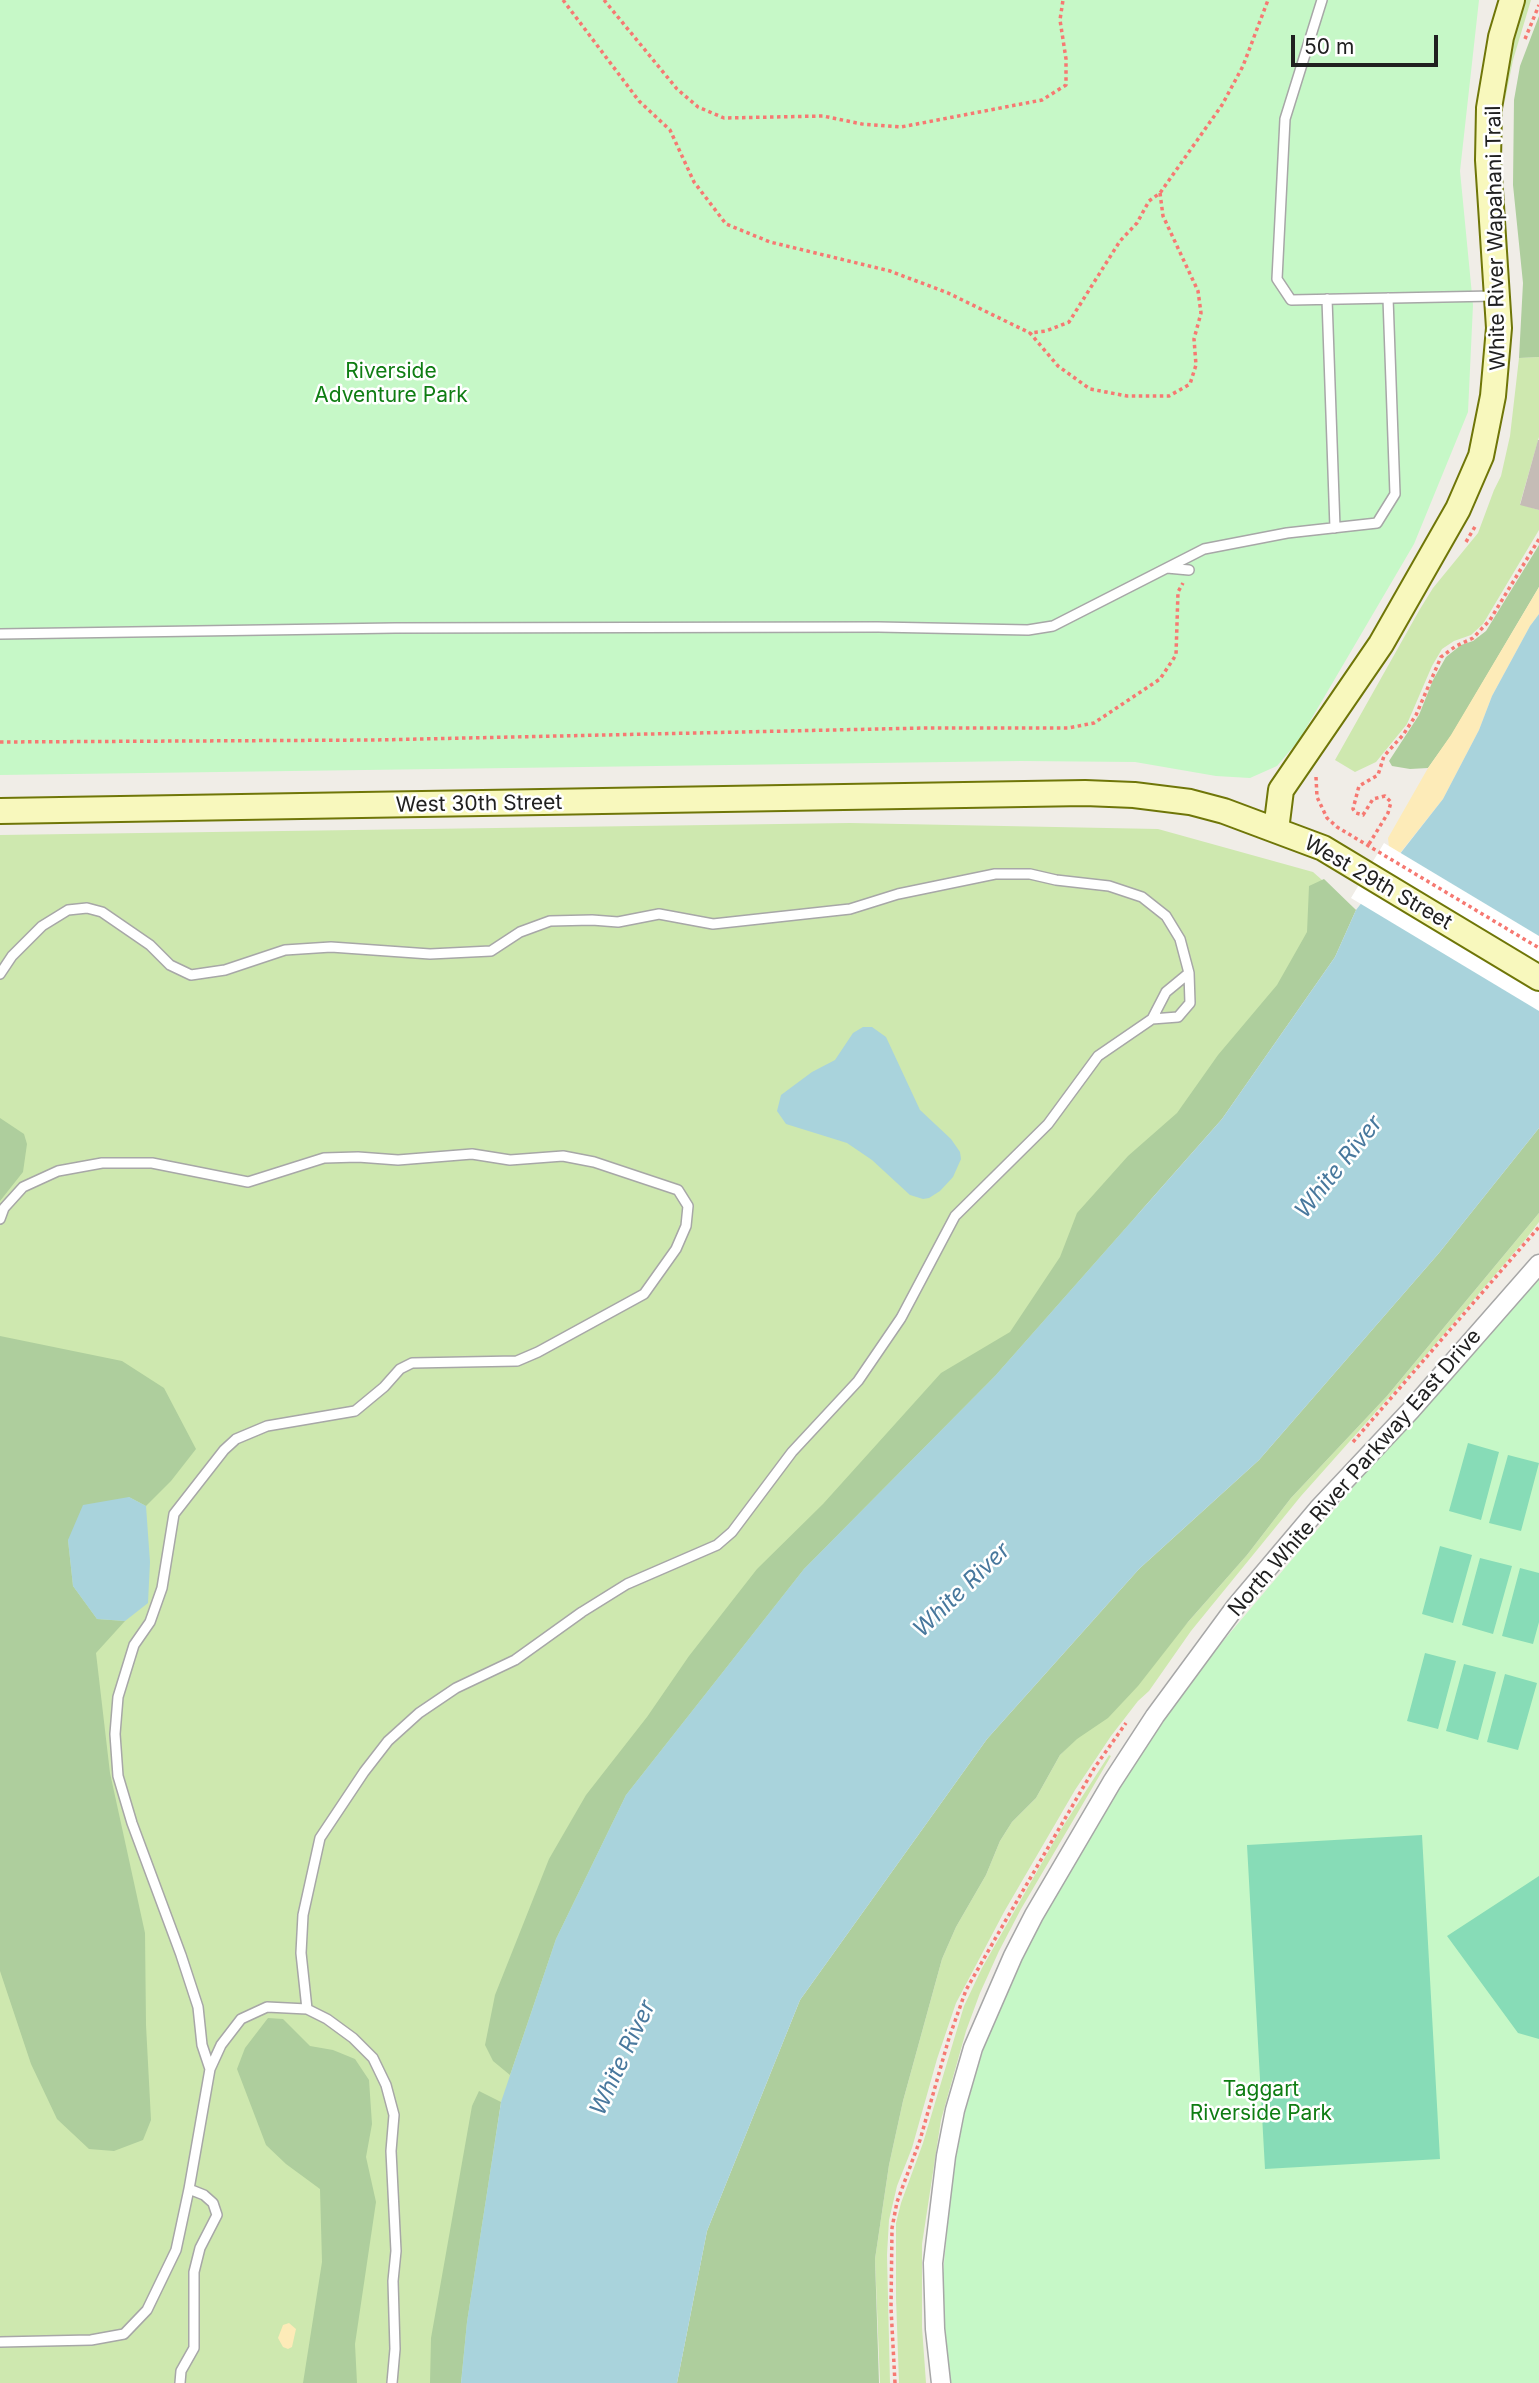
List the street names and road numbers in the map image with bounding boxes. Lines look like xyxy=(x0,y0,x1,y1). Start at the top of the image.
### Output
street label: White River Wapahani Trail xyxy=(1481,105,1511,371)
street label: West 30th Street xyxy=(395,790,563,818)
street label: West 29th Street xyxy=(1300,831,1456,935)
street label: North White River Parkway East Drive xyxy=(1223,1324,1487,1622)

